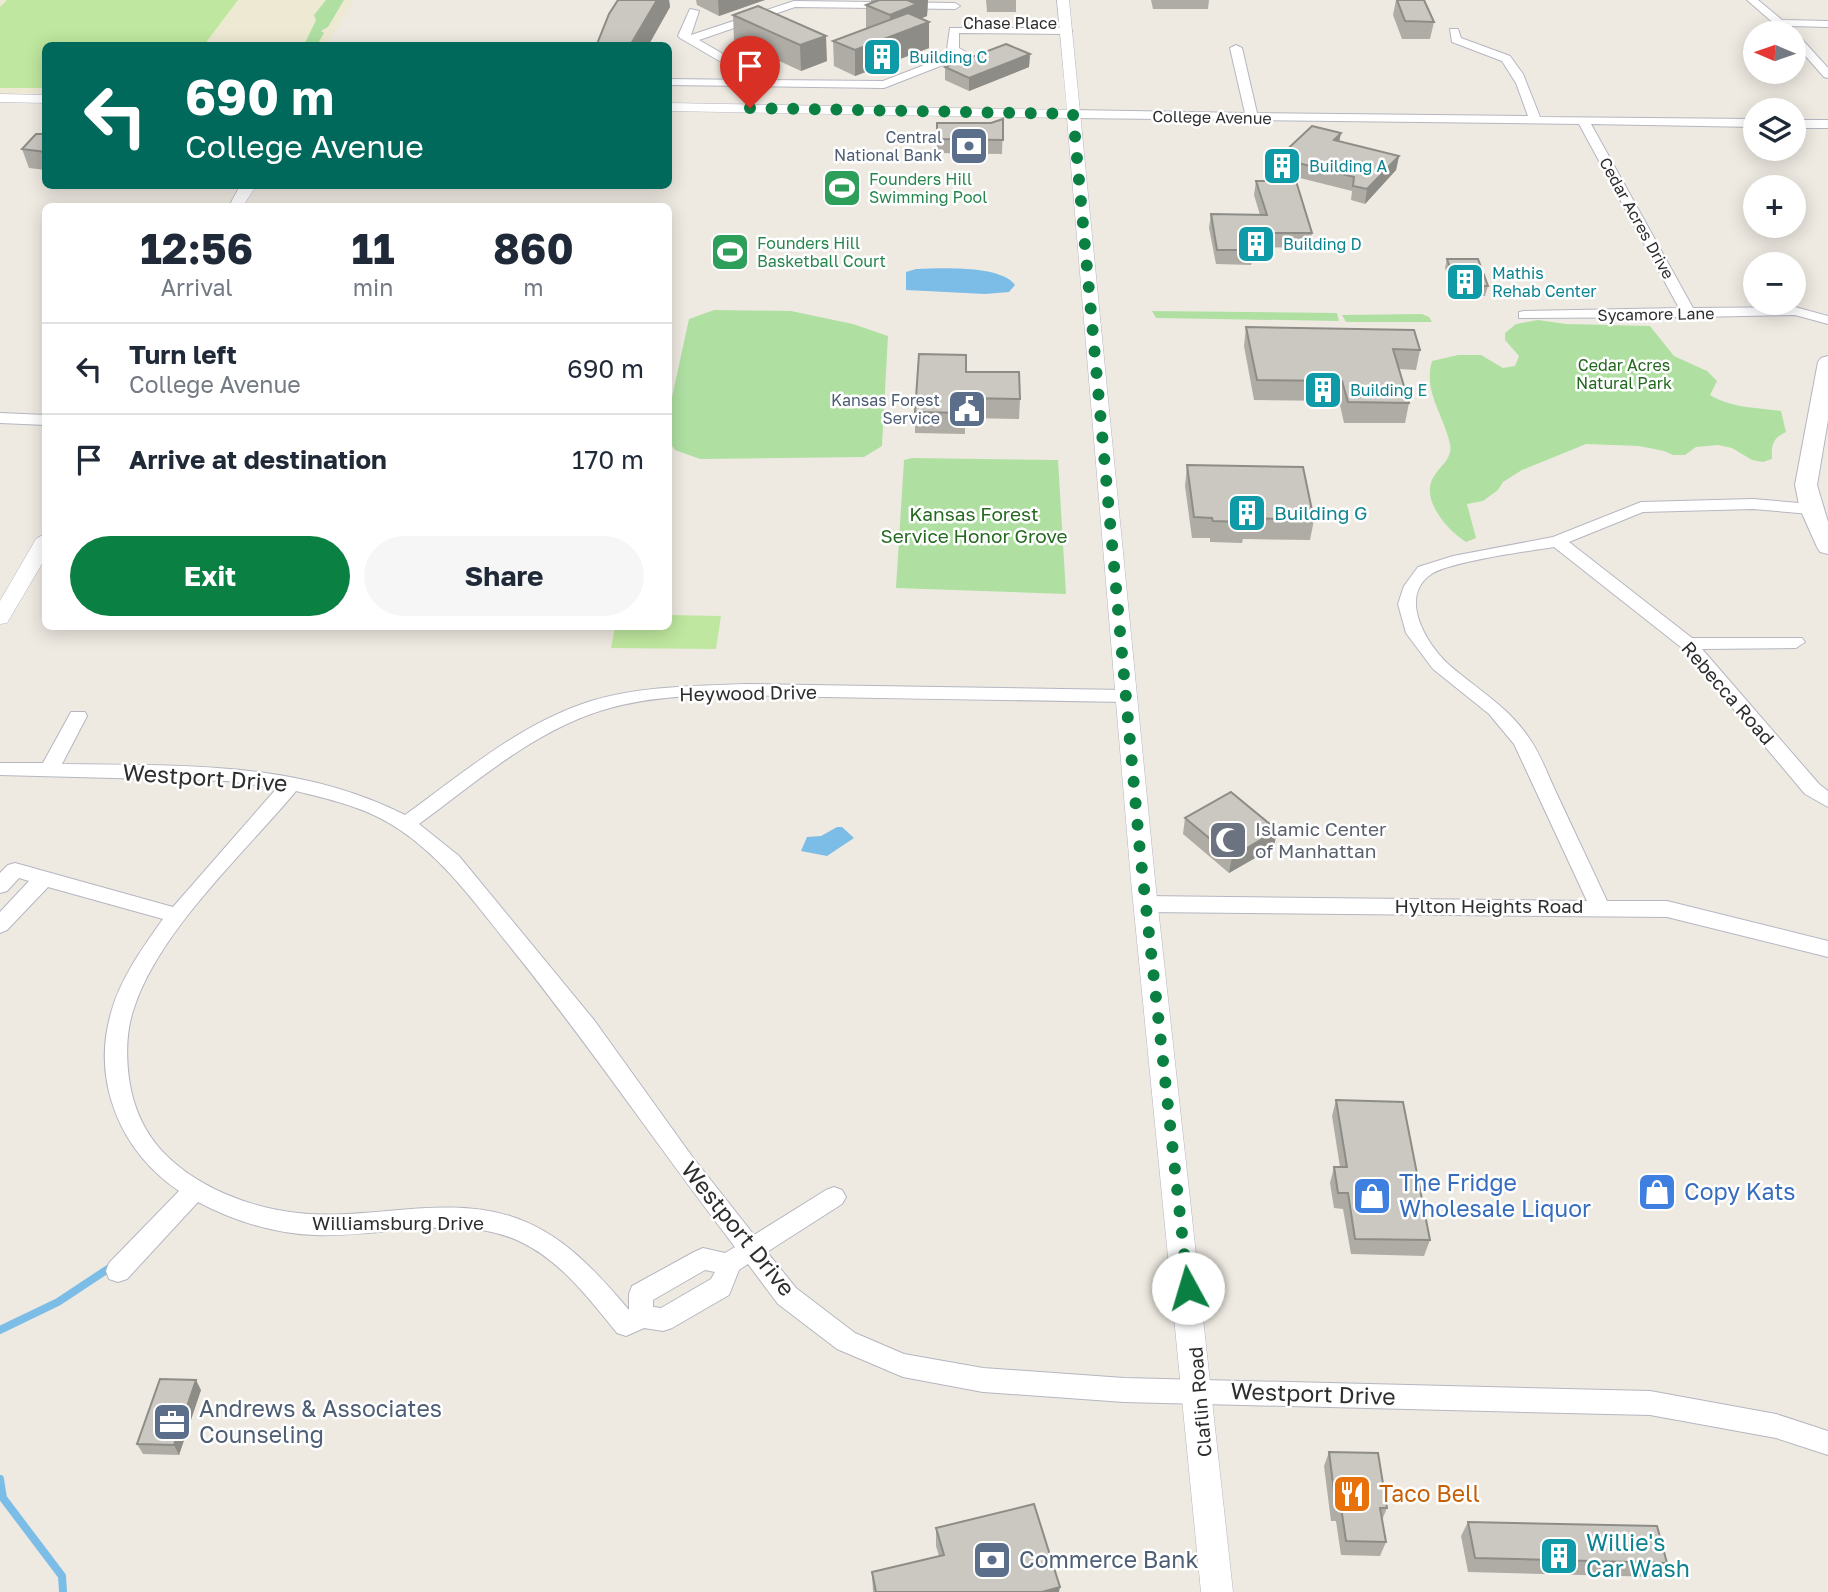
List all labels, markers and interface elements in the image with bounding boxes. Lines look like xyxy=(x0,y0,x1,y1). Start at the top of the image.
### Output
street label: Chase Place xyxy=(963,13,1057,33)
north arrow xyxy=(1743,21,1806,84)
map controls xyxy=(1743,21,1806,315)
pin xyxy=(720,36,780,108)
building icon: Building C xyxy=(861,36,903,78)
icon: arrive xyxy=(731,47,769,85)
place label: Building C xyxy=(909,47,987,67)
text: 690 m xyxy=(185,67,334,126)
icon: left xyxy=(70,70,161,161)
button: layers xyxy=(1743,98,1806,161)
street label: College Avenue xyxy=(1152,106,1272,128)
bank icon: Central National Bank xyxy=(948,125,990,167)
text: College Avenue xyxy=(185,127,424,165)
place label: Central National Bank xyxy=(834,127,942,165)
building icon: Building A xyxy=(1261,145,1303,187)
street label: Cedar Acres Drive xyxy=(1595,154,1679,282)
place label: Building A xyxy=(1309,156,1387,176)
sports icon: Founders Hill Swimming Pool xyxy=(821,167,863,209)
place label: Founders Hill Swimming Pool xyxy=(869,169,987,207)
button: + xyxy=(1743,175,1806,238)
text: 12:56 xyxy=(140,223,253,273)
text: 11 xyxy=(351,223,395,273)
text: 860 xyxy=(493,223,574,273)
building icon: Building D xyxy=(1235,223,1277,265)
sports icon: Founders Hill Basketball Court xyxy=(709,231,751,273)
place label: Founders Hill Basketball Court xyxy=(757,233,886,271)
place label: Building D xyxy=(1283,234,1362,254)
button: − xyxy=(1743,252,1806,315)
building icon: Mathis Rehab Center xyxy=(1444,261,1486,303)
place label: Mathis Rehab Center xyxy=(1492,263,1596,301)
text: Arrival xyxy=(161,273,233,301)
text: min xyxy=(353,273,393,301)
text: m xyxy=(523,273,544,301)
street label: Sycamore Lane xyxy=(1597,303,1715,325)
text: Turn left xyxy=(129,339,237,370)
icon: left xyxy=(70,350,108,388)
text: 690 m xyxy=(567,353,644,384)
park label: Cedar Acres Natural Park xyxy=(1576,355,1672,393)
building icon: Building E xyxy=(1302,369,1344,411)
text: College Avenue xyxy=(129,370,301,398)
place label: Building E xyxy=(1350,380,1427,400)
public building icon: Kansas Forest Service xyxy=(946,388,988,430)
place label: Kansas Forest Service xyxy=(831,390,940,428)
icon: arrive xyxy=(70,441,108,479)
text: Arrive at destination xyxy=(129,444,387,475)
text: 170 m xyxy=(572,444,644,475)
building icon: Building G xyxy=(1226,492,1268,534)
place label: Building G xyxy=(1274,501,1368,524)
park label: Kansas Forest Service Honor Grove xyxy=(880,502,1068,547)
button: Exit xyxy=(70,536,350,616)
button: Share xyxy=(364,536,644,616)
street label: Rebecca Road xyxy=(1677,636,1779,749)
street label: Heywood Drive xyxy=(679,680,817,705)
street label: Westport Drive xyxy=(122,757,288,797)
place label: Islamic Center of Manhattan xyxy=(1255,817,1387,862)
mosque icon: Islamic Center of Manhattan xyxy=(1207,819,1249,861)
street label: Hylton Heights Road xyxy=(1395,894,1583,917)
street label: Westport Drive xyxy=(676,1155,802,1301)
place label: The Fridge Wholesale Liquor xyxy=(1399,1168,1591,1222)
shop icon: Copy Kats xyxy=(1636,1171,1678,1213)
shop icon: The Fridge Wholesale Liquor xyxy=(1351,1175,1393,1217)
place label: Copy Kats xyxy=(1684,1177,1796,1205)
street label: Williamsburg Drive xyxy=(312,1211,484,1234)
position arrow xyxy=(1151,1251,1225,1325)
street label: Claflin Road xyxy=(1183,1346,1216,1458)
street label: Westport Drive xyxy=(1230,1376,1396,1410)
place label: Andrews & Associates Counseling xyxy=(199,1394,442,1448)
office icon: Andrews & Associates Counseling xyxy=(151,1401,193,1443)
restaurant icon: Taco Bell xyxy=(1331,1473,1373,1515)
place label: Taco Bell xyxy=(1379,1479,1480,1507)
place label: Willie's Car Wash xyxy=(1586,1528,1690,1582)
building icon: Willie's Car Wash xyxy=(1538,1535,1580,1577)
bank icon: Commerce Bank xyxy=(971,1539,1013,1581)
place label: Commerce Bank xyxy=(1019,1545,1198,1573)

